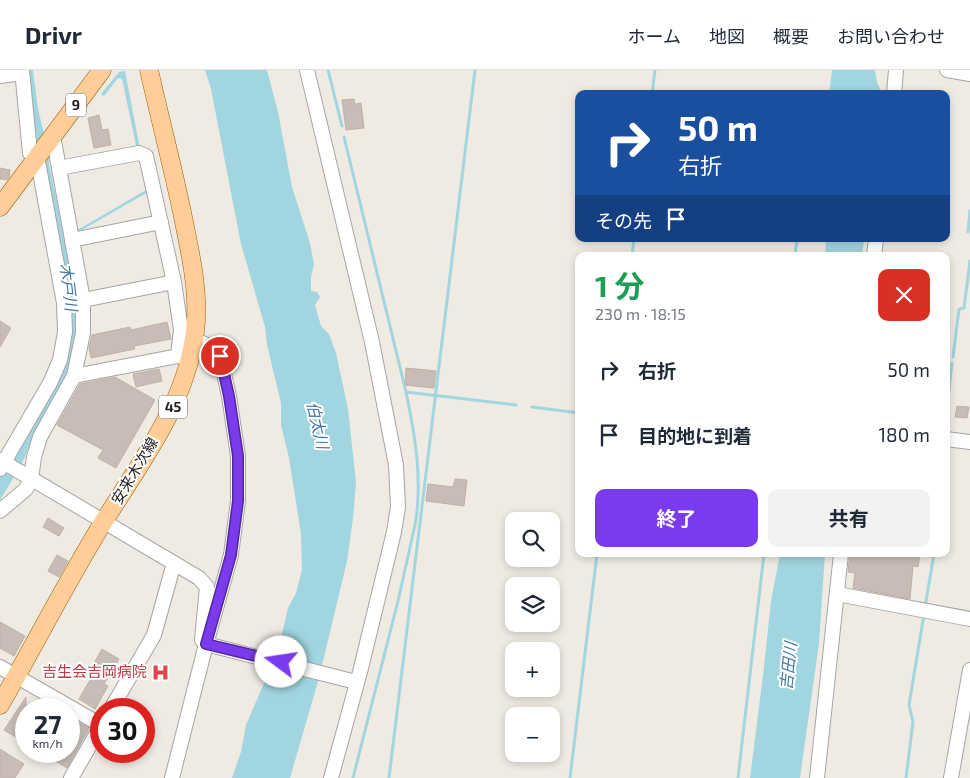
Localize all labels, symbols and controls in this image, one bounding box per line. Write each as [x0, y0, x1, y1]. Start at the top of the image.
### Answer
text: Drivr [25, 20, 82, 49]
text: ホーム [628, 25, 681, 47]
text: 地図 [709, 25, 745, 47]
text: 概要 [773, 25, 809, 47]
text: お問い合わせ [837, 25, 945, 47]
road number: 9 [66, 94, 86, 116]
text: 50 m [678, 106, 758, 148]
icon: right [595, 110, 660, 175]
text: 右折 [678, 152, 722, 178]
icon: arrive [662, 205, 690, 233]
text: その先 [595, 209, 652, 232]
water label: 木戸川 [57, 262, 82, 314]
text: 1 分 [595, 267, 644, 303]
button: close [878, 269, 930, 321]
text: 230 m · 18:15 [595, 304, 686, 323]
pin [199, 335, 241, 377]
icon: arrive [206, 342, 234, 370]
icon: right [595, 356, 623, 384]
text: 50 m [887, 358, 930, 381]
text: 右折 [638, 359, 676, 382]
road number: 45 [159, 396, 187, 418]
water label: 伯太川 [304, 399, 334, 452]
icon: arrive [595, 421, 623, 449]
text: 180 m [879, 423, 930, 446]
text: 目的地に到着 [638, 424, 752, 447]
street label: 安来木次線 [107, 434, 161, 507]
button: 終了 [595, 489, 758, 547]
button: 共有 [768, 489, 930, 547]
map controls [505, 512, 560, 762]
button: search [505, 512, 560, 567]
button: layers [505, 577, 560, 632]
position arrow [254, 635, 306, 687]
water label: 吉田川 [776, 639, 800, 691]
button: + [505, 642, 560, 697]
place label: 吉生会吉岡病院 [42, 662, 147, 680]
hospital icon: 吉生会吉岡病院 [151, 662, 171, 682]
speed limit sign: 30 [90, 698, 155, 763]
button: − [505, 707, 560, 762]
text: 27 [34, 709, 61, 739]
text: km/h [33, 736, 62, 750]

